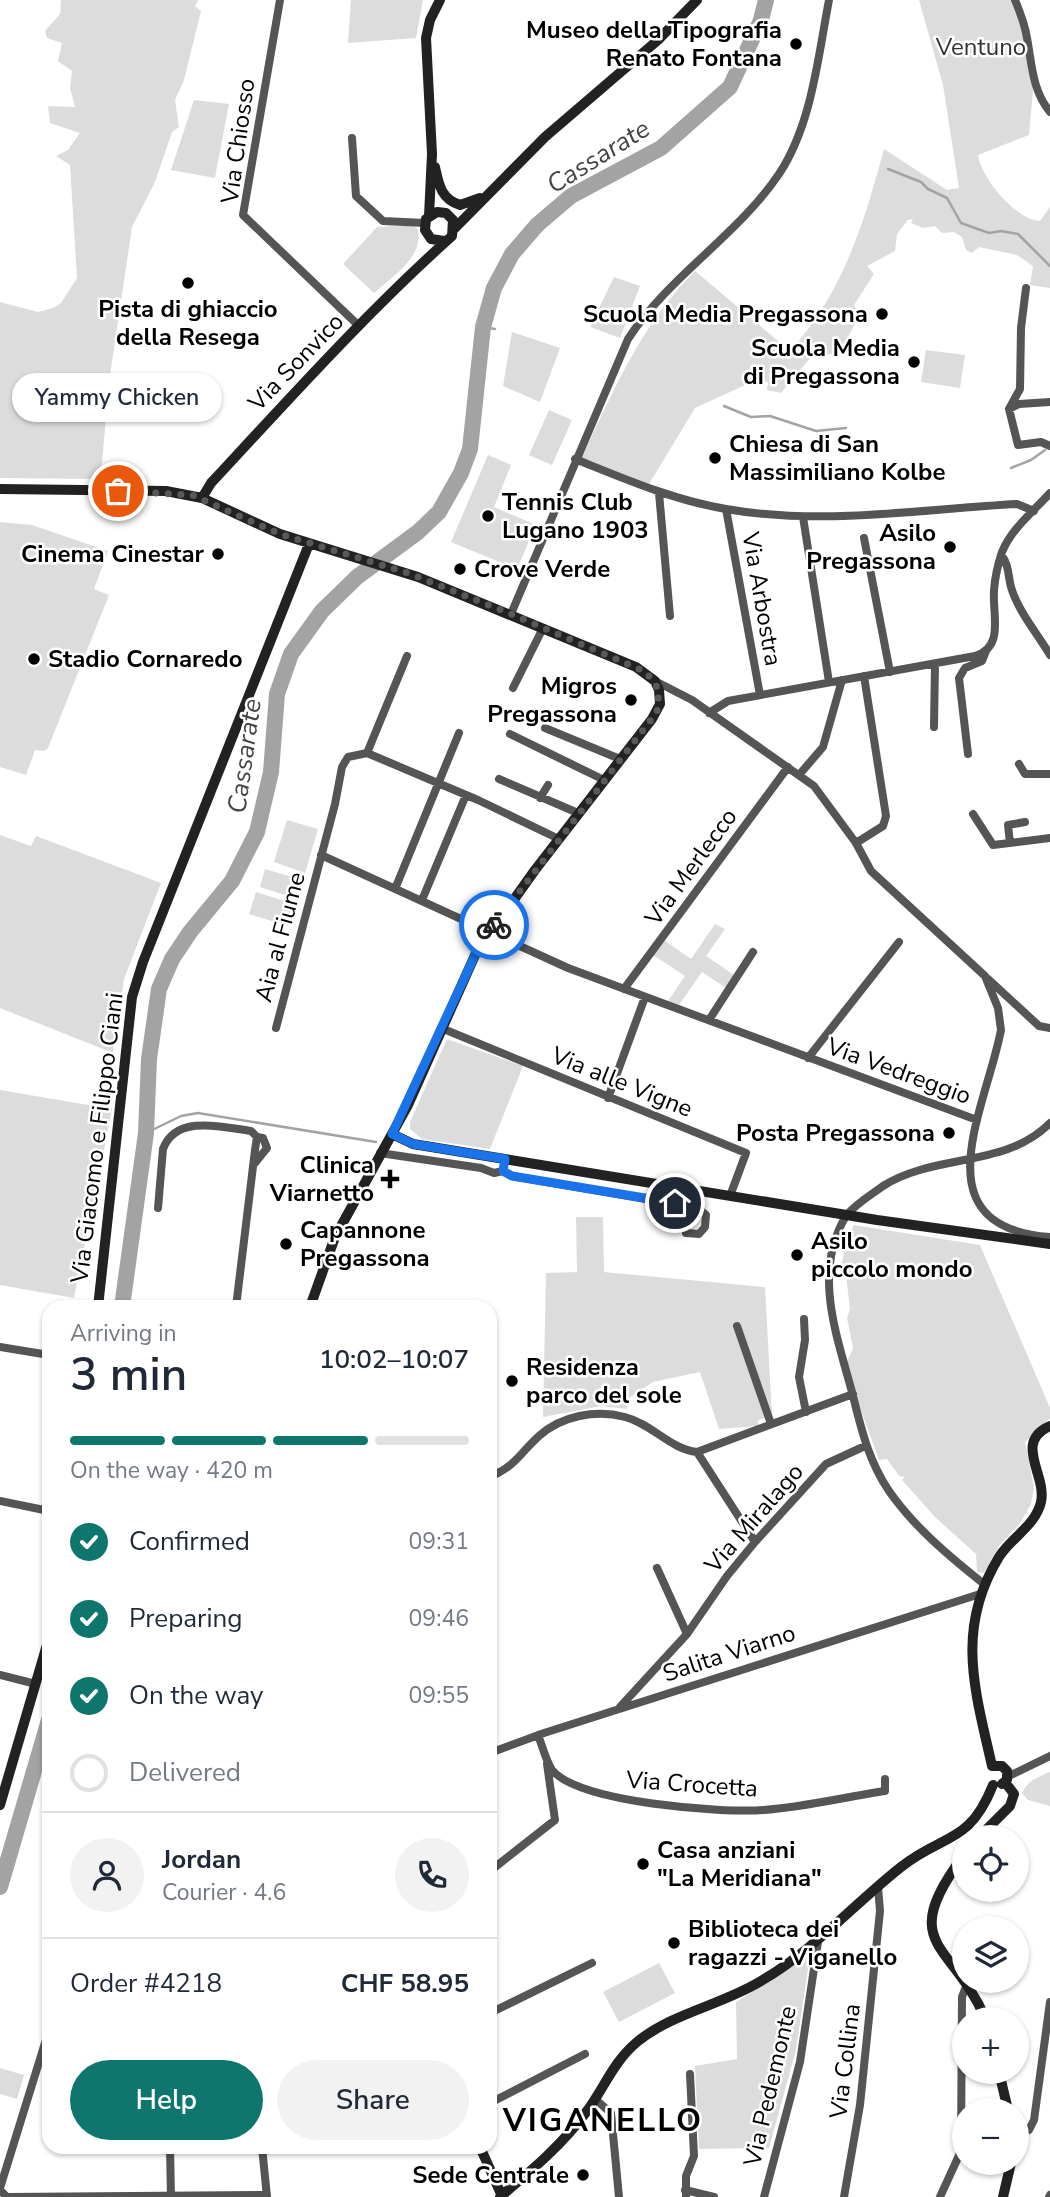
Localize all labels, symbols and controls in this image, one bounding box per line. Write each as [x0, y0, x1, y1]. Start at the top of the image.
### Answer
place label: Museo della Tipografia Renato Fontana [526, 14, 782, 74]
park label: Ventuno [935, 31, 1026, 63]
marker: Museo della Tipografia Renato Fontana [788, 36, 804, 52]
street label: Via Chiosso [213, 76, 263, 207]
water label: Cassarate [540, 111, 657, 202]
marker: Pista di ghiaccio della Resega [180, 275, 196, 291]
place label: Pista di ghiaccio della Resega [98, 293, 278, 353]
place label: Scuola Media Pregassona [583, 298, 868, 330]
street label: Via Sonvico [240, 306, 351, 419]
marker: Scuola Media Pregassona [874, 306, 890, 322]
place label: Scuola Media di Pregassona [743, 332, 900, 392]
marker: Scuola Media di Pregassona [906, 354, 922, 370]
callout: Yammy Chicken [13, 372, 223, 421]
text: Yammy Chicken [35, 382, 199, 413]
place label: Chiesa di San Massimiliano Kolbe [729, 428, 945, 488]
marker: Chiesa di San Massimiliano Kolbe [707, 450, 723, 466]
pin [88, 461, 148, 521]
icon: bag [99, 472, 137, 510]
place label: Tennis Club Lugano 1903 [502, 486, 649, 546]
marker: Tennis Club Lugano 1903 [480, 508, 496, 524]
place label: Asilo Pregassona [806, 517, 936, 577]
street label: Via Arbostra [734, 529, 790, 668]
place label: Cinema Cinestar [21, 538, 205, 570]
marker: Asilo Pregassona [942, 539, 958, 555]
marker: Cinema Cinestar [210, 546, 226, 562]
place label: Crove Verde [474, 553, 610, 585]
marker: Crove Verde [452, 561, 468, 577]
place label: Stadio Cornaredo [48, 643, 243, 675]
marker: Stadio Cornaredo [26, 651, 42, 667]
place label: Migros Pregassona [487, 670, 617, 730]
marker: Migros Pregassona [623, 692, 639, 708]
water label: Cassarate [219, 696, 270, 816]
street label: Via Merlecco [637, 802, 744, 933]
street label: Aia al Fiume [247, 868, 313, 1006]
courier [459, 890, 529, 960]
icon: bike [475, 906, 513, 944]
street label: Via Giacomo e Filippo Ciani [63, 991, 131, 1286]
street label: Via Vedreggio [822, 1030, 975, 1112]
street label: Via alle Vigne [546, 1039, 697, 1125]
place label: Posta Pregassona [736, 1117, 935, 1149]
marker: Posta Pregassona [941, 1125, 957, 1141]
place label: Clinica Viarnetto [269, 1149, 374, 1209]
marker: Clinica Viarnetto [380, 1169, 400, 1189]
pin [645, 1173, 705, 1233]
icon: home [656, 1184, 694, 1222]
place label: Capannone Pregassona [300, 1214, 430, 1274]
place label: Asilo piccolo mondo [811, 1225, 973, 1285]
marker: Capannone Pregassona [278, 1236, 294, 1252]
marker: Asilo piccolo mondo [789, 1247, 805, 1263]
text: Arriving in [70, 1318, 177, 1349]
text: 10:02–10:07 [319, 1342, 469, 1377]
text: 3 min [70, 1343, 187, 1406]
place label: Residenza parco del sole [526, 1351, 682, 1411]
marker: Residenza parco del sole [504, 1373, 520, 1389]
text: On the way · 420 m [70, 1455, 273, 1486]
street label: Via Miralago [697, 1456, 811, 1580]
icon: check [70, 1523, 108, 1561]
text: Confirmed [129, 1524, 250, 1559]
text: 09:31 [409, 1526, 469, 1557]
icon: check [70, 1600, 108, 1638]
text: Preparing [129, 1601, 242, 1636]
text: 09:46 [409, 1603, 469, 1634]
street label: Salita Viarno [659, 1616, 799, 1690]
icon: check [70, 1677, 108, 1715]
text: On the way [129, 1678, 263, 1713]
text: 09:55 [409, 1680, 469, 1711]
text: Delivered [129, 1755, 241, 1790]
street label: Via Crocetta [624, 1763, 759, 1805]
map controls [952, 1825, 1029, 2175]
button: locate [952, 1825, 1029, 1902]
place label: Casa anziani "La Meridiana" [657, 1834, 822, 1894]
button: person [70, 1838, 144, 1912]
button: phone [395, 1838, 469, 1912]
text: Jordan [162, 1842, 241, 1877]
marker: Casa anziani "La Meridiana" [635, 1856, 651, 1872]
text: Courier · 4.6 [162, 1877, 286, 1908]
place label: Biblioteca dei ragazzi - Viganello [688, 1913, 897, 1973]
button: layers [952, 1916, 1029, 1993]
marker: Biblioteca dei ragazzi - Viganello [666, 1935, 682, 1951]
text: Order #4218 [70, 1966, 222, 2001]
text: CHF 58.95 [341, 1966, 469, 2001]
street label: Via Collina [822, 2002, 868, 2121]
street label: Via Pedemonte [736, 2003, 804, 2170]
button: + [952, 2007, 1029, 2084]
button: Help [70, 2060, 263, 2140]
button: Share [277, 2060, 469, 2140]
button: − [952, 2098, 1029, 2175]
district label: VIGANELLO [502, 2099, 703, 2142]
place label: Sede Centrale [412, 2159, 569, 2191]
marker: Sede Centrale [575, 2167, 591, 2183]

